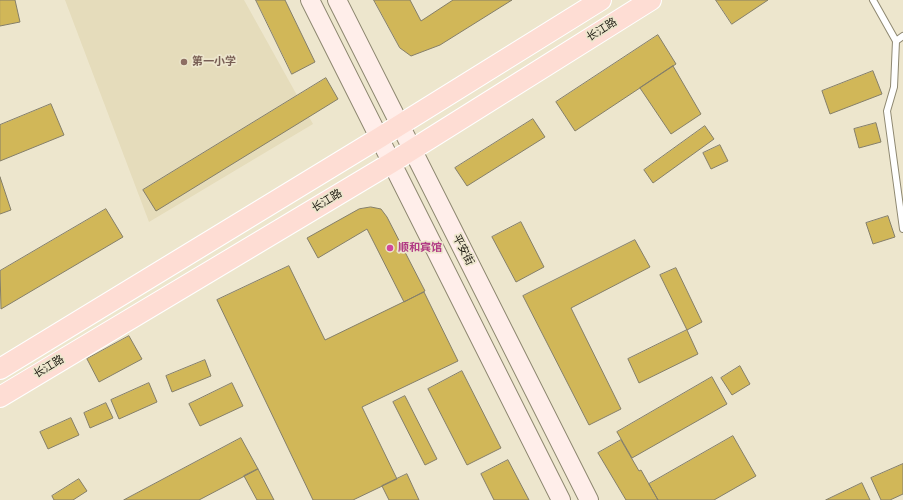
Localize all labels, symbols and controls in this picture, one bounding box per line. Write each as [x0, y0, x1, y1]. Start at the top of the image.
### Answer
street label: 长江路 [585, 16, 619, 44]
place label: 第一小学 [192, 55, 236, 69]
marker: 第一小学 [179, 57, 189, 67]
street label: 长江路 [309, 187, 345, 215]
street label: 平安街 [450, 232, 476, 268]
place label: 顺和宾馆 [398, 241, 442, 255]
marker: 顺和宾馆 [385, 243, 395, 253]
street label: 长江路 [31, 353, 67, 381]

